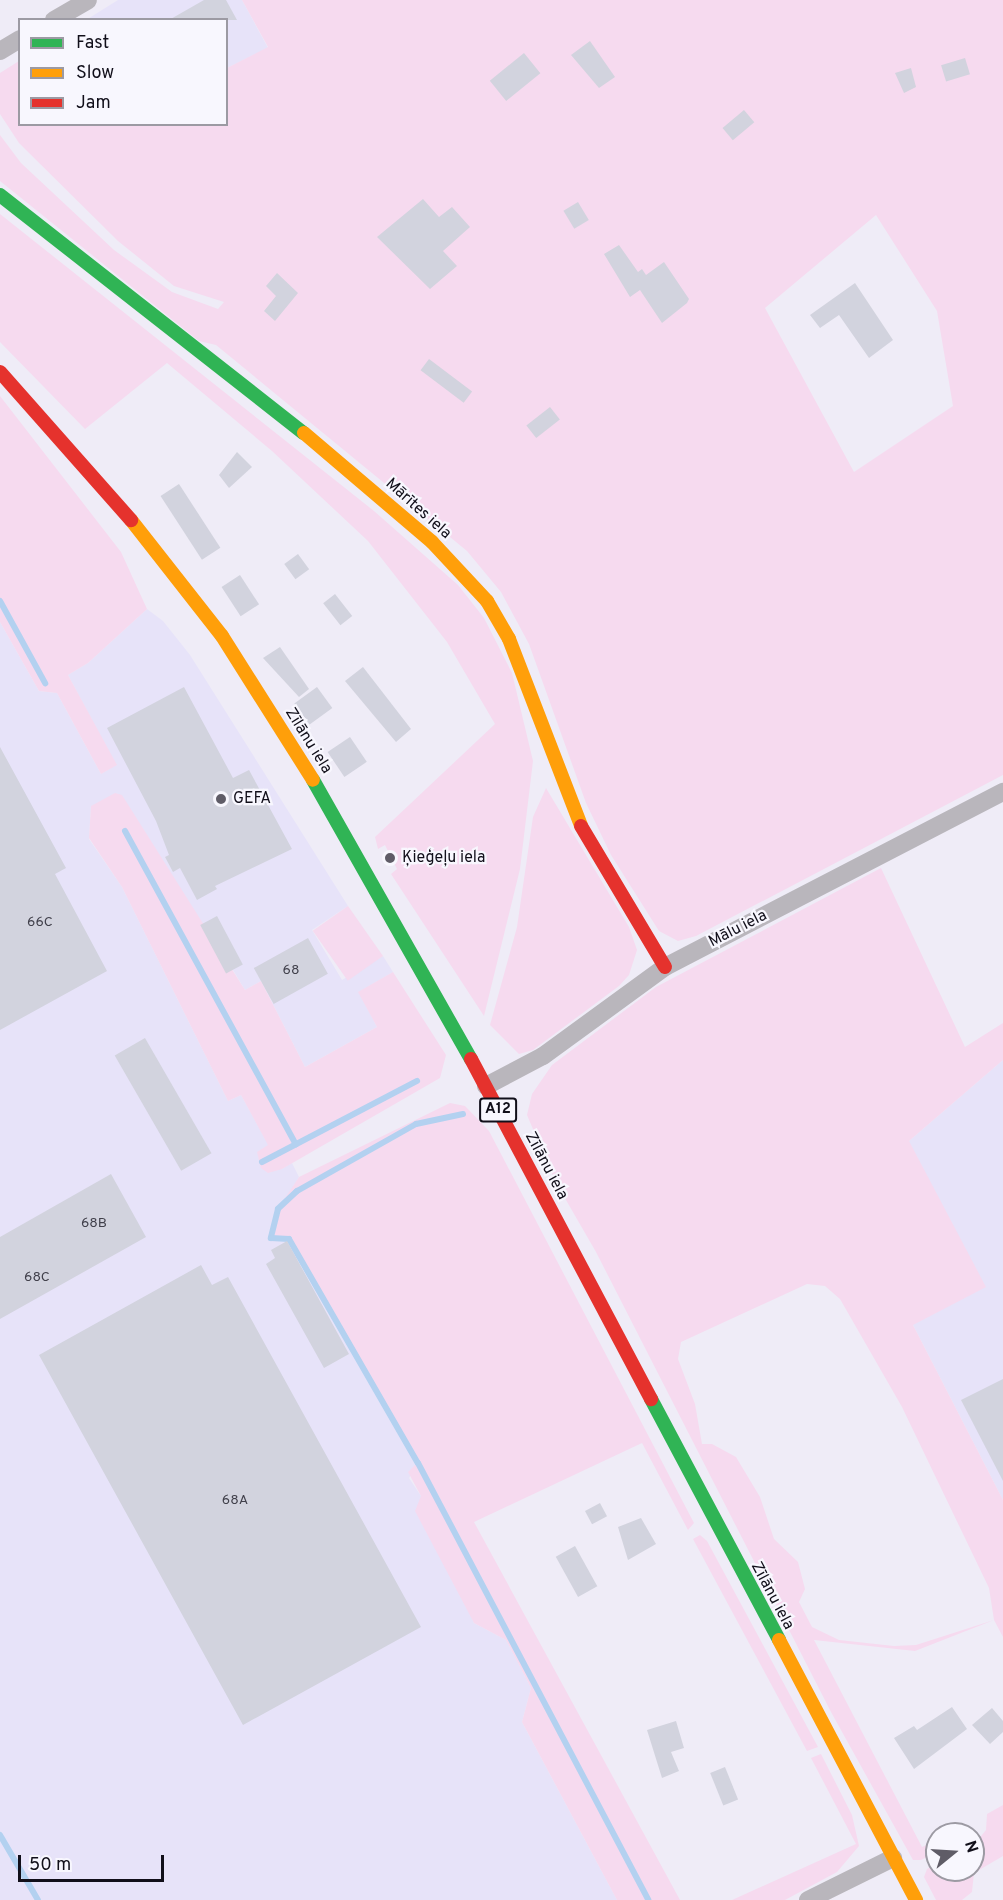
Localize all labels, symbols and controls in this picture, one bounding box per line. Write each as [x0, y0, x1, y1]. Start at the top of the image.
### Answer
legend [18, 18, 228, 126]
text: Fast [76, 32, 109, 55]
text: Slow [76, 62, 114, 85]
text: Jam [76, 92, 111, 115]
street label: Mārītes iela [381, 474, 455, 544]
street label: Zīlānu iela [280, 704, 336, 778]
place label: GEFA [233, 789, 271, 809]
marker: GEFA [214, 792, 228, 806]
place label: Ķieģeļu iela [402, 848, 485, 868]
marker: Ķieģeļu iela [383, 851, 397, 865]
street label: Mālu iela [706, 906, 770, 952]
house number: 66C [27, 915, 53, 931]
house number: 68 [283, 963, 299, 979]
road number: A12 [478, 1098, 518, 1122]
street label: Zīlānu iela [520, 1129, 572, 1203]
house number: 68B [81, 1216, 107, 1232]
house number: 68C [24, 1270, 50, 1286]
house number: 68A [222, 1493, 248, 1509]
street label: Zīlānu iela [746, 1559, 798, 1633]
north arrow [925, 1822, 985, 1882]
text: N [959, 1838, 982, 1856]
scale bar [21, 1843, 166, 1881]
text: 50 m [29, 1854, 71, 1877]

